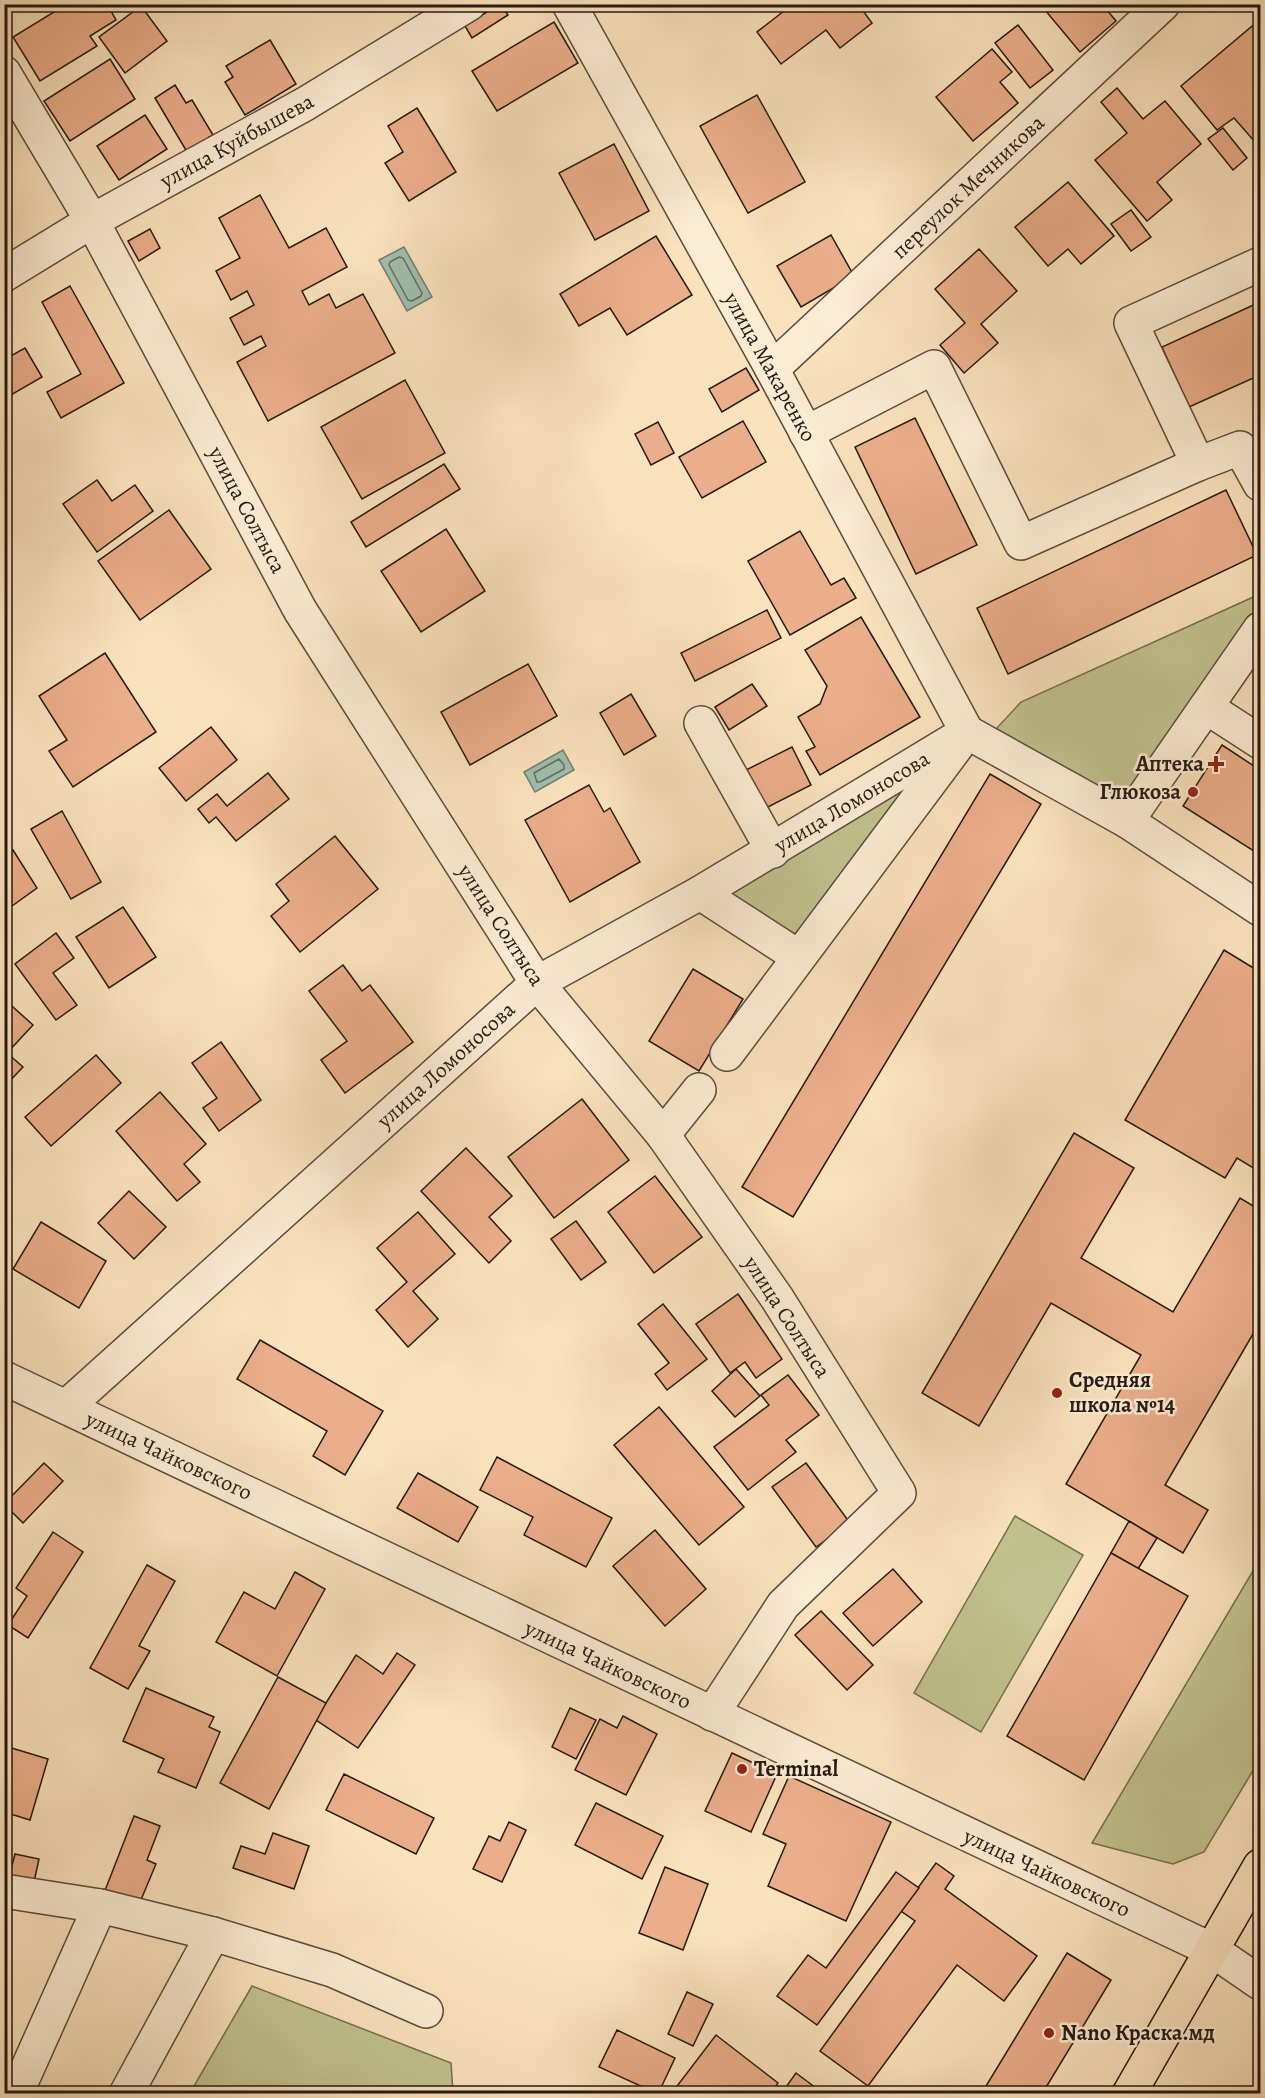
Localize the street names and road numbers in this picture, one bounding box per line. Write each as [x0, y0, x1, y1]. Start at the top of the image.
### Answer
street label: улица Куйбышева [154, 86, 320, 196]
street label: переулок Мечникова [885, 108, 1052, 266]
street label: улица Макаренко [716, 286, 824, 447]
street label: улица Солтыса [200, 440, 293, 580]
street label: улица Ломоносова [768, 743, 936, 861]
street label: улица Солтыса [450, 857, 552, 993]
street label: улица Ломоносова [370, 994, 522, 1136]
street label: улица Солтыса [736, 1249, 838, 1385]
street label: улица Чайковского [80, 1404, 257, 1508]
street label: улица Чайковского [519, 1613, 696, 1717]
street label: улица Чайковского [958, 1821, 1135, 1925]

